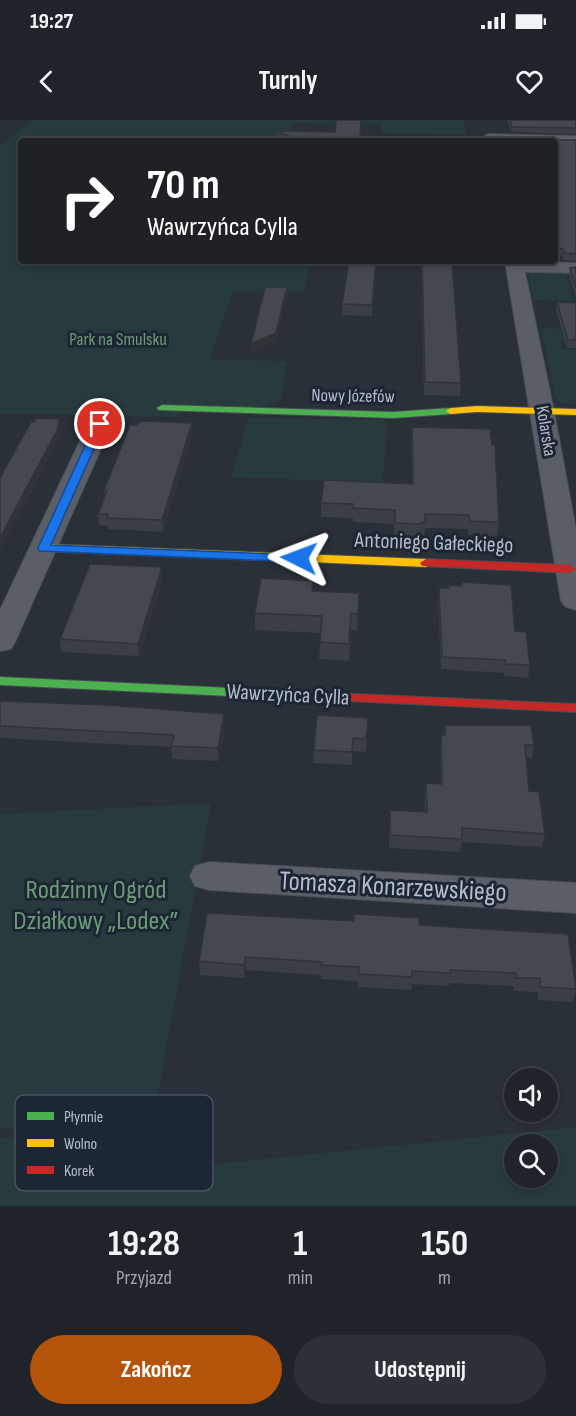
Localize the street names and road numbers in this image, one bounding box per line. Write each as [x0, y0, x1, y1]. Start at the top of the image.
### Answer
street label: Nowy Józefów [311, 385, 395, 407]
street label: Kolarska [532, 404, 560, 458]
street label: Antoniego Gałeckiego [353, 527, 514, 559]
street label: Wawrzyńca Cylla [226, 678, 350, 712]
street label: Tomasza Konarzewskiego [279, 865, 507, 909]

